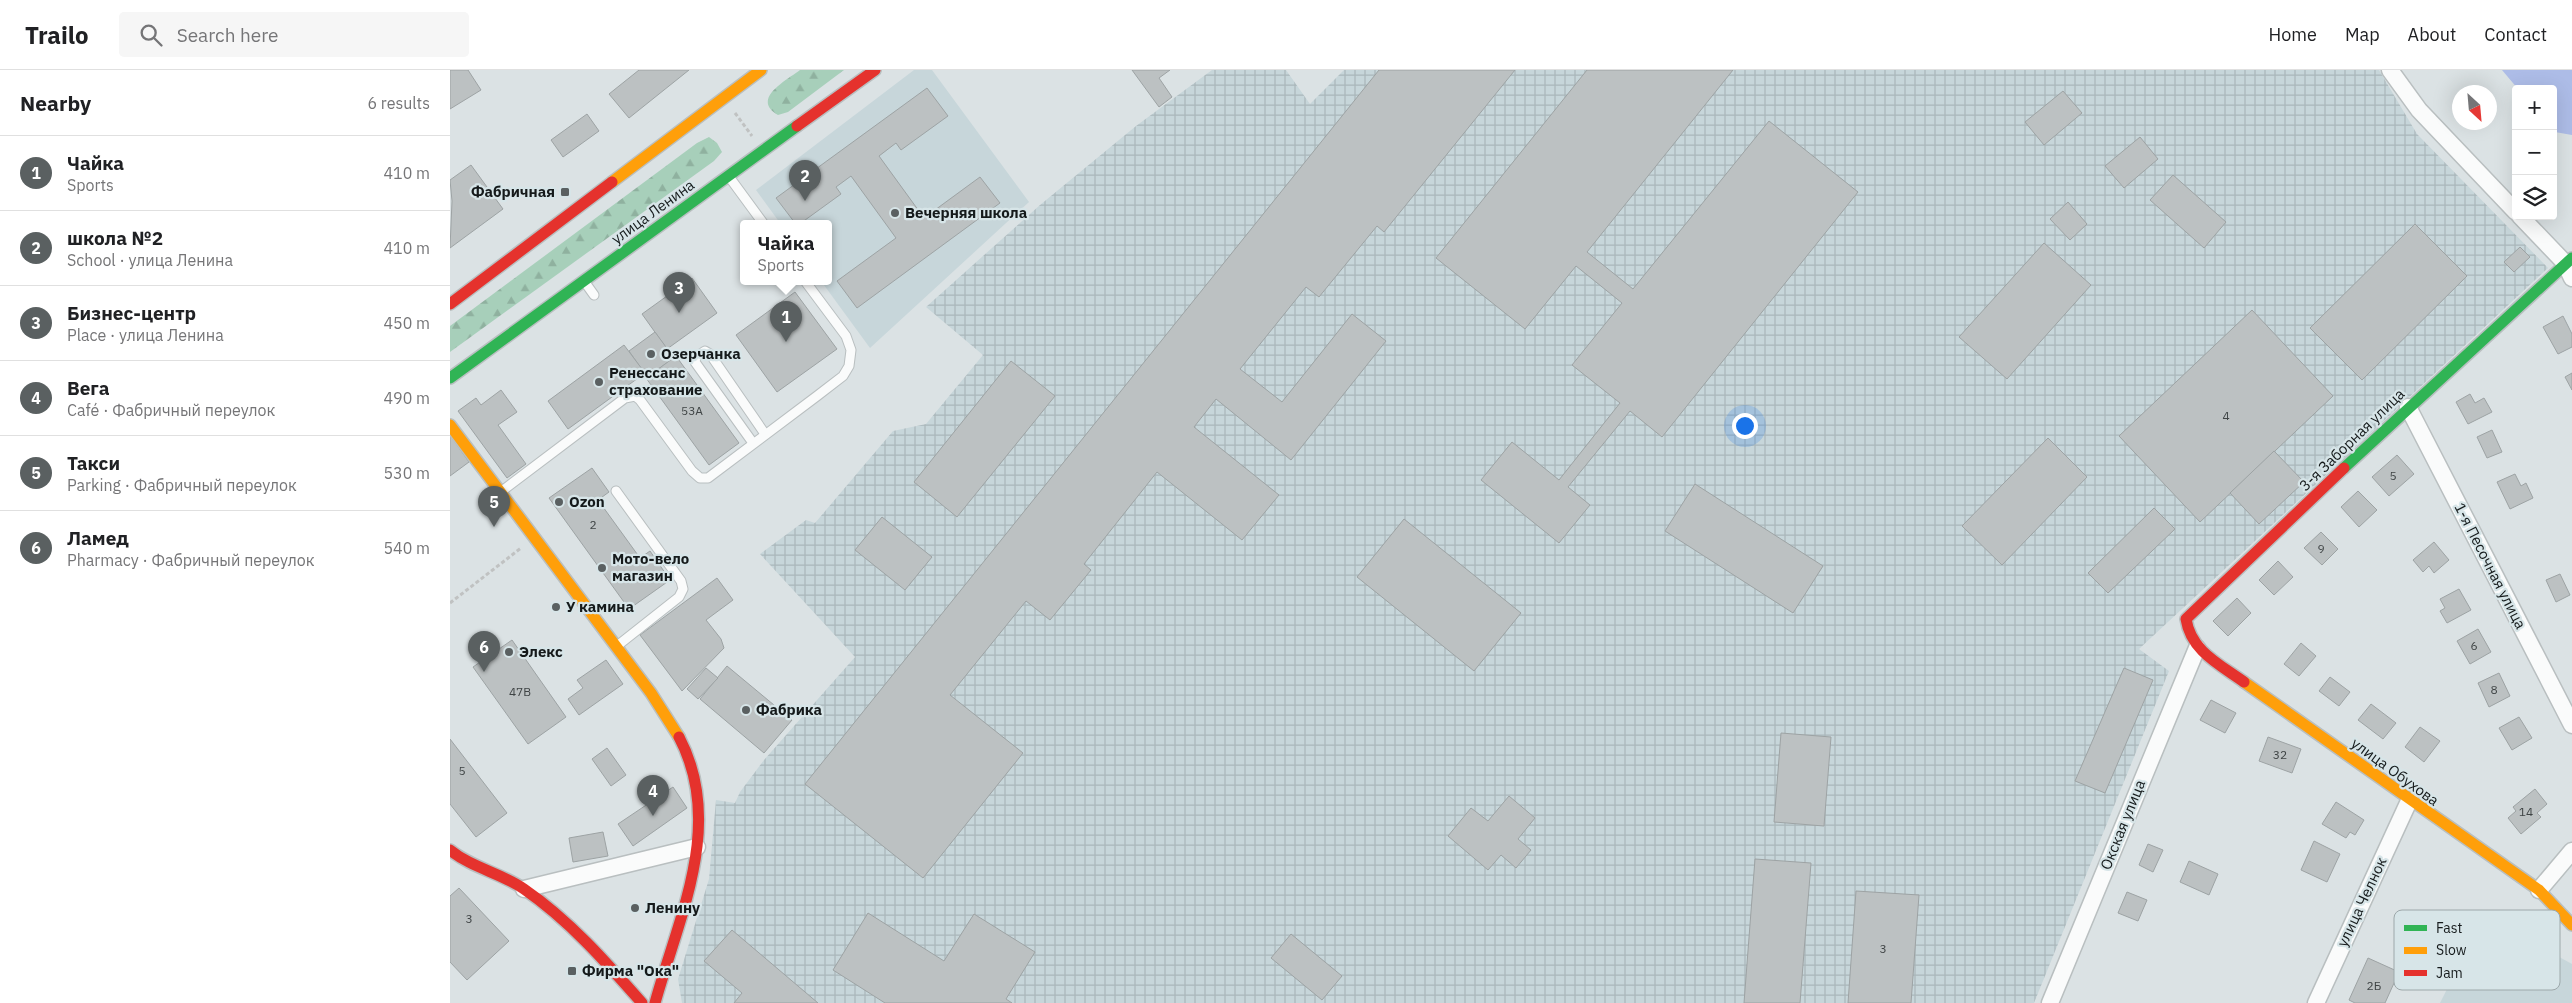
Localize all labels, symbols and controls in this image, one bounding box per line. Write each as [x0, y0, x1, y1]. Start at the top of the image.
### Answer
search box [119, 12, 469, 57]
text: Trailo [25, 19, 89, 51]
icon: search [137, 21, 165, 49]
text: Search here [177, 23, 278, 47]
text: Home [2269, 23, 2317, 46]
text: Map [2345, 23, 2380, 46]
text: About [2408, 23, 2456, 46]
text: Contact [2484, 23, 2547, 46]
north arrow [2452, 85, 2497, 130]
map controls [2512, 85, 2557, 220]
button: + [2512, 85, 2557, 130]
text: Nearby [20, 89, 91, 117]
text: 6 results [367, 93, 430, 113]
button: − [2512, 130, 2557, 175]
text: Чайка [67, 151, 124, 175]
pin: 2 [789, 160, 821, 201]
text: 1 [31, 163, 41, 183]
text: 410 m [383, 163, 430, 183]
text: Sports [67, 175, 114, 195]
street label: улица Ленина [607, 175, 698, 248]
button: layers [2512, 175, 2557, 220]
place label: Фабричная [471, 182, 555, 201]
marker: Фабричная [559, 186, 571, 198]
place label: Вечерняя школа [905, 203, 1028, 222]
marker: Вечерняя школа [889, 207, 901, 219]
popup [740, 220, 832, 285]
text: школа №2 [67, 226, 163, 250]
text: Чайка [757, 231, 815, 255]
text: 2 [31, 238, 41, 258]
text: 410 m [383, 238, 430, 258]
text: School · улица Ленина [67, 250, 233, 270]
text: Sports [757, 255, 804, 275]
pin: 3 [663, 272, 695, 313]
text: Бизнес-центр [67, 301, 196, 325]
pin: 1 [770, 301, 802, 342]
text: 3 [31, 313, 41, 333]
text: 450 m [383, 313, 430, 333]
text: Place · улица Ленина [67, 325, 224, 345]
place label: Озерчанка [661, 344, 741, 363]
marker: Озерчанка [645, 348, 657, 360]
place label: Ренессанс страхование [609, 363, 703, 399]
text: Вега [67, 376, 109, 400]
marker: Ренессанс страхование [593, 376, 605, 388]
street label: 3-я Заборная улица [2295, 385, 2408, 495]
text: 4 [31, 388, 41, 408]
text: 490 m [383, 388, 430, 408]
text: Café · Фабричный переулок [67, 400, 275, 420]
house number: 53А [681, 403, 703, 418]
house number: 4 [2222, 408, 2230, 423]
your location [1732, 413, 1758, 439]
text: Такси [67, 451, 120, 475]
text: 5 [31, 463, 41, 483]
text: 530 m [383, 463, 430, 483]
house number: 5 [2389, 468, 2397, 483]
text: Parking · Фабричный переулок [67, 475, 297, 495]
pin: 5 [478, 486, 510, 527]
place label: Ozon [569, 492, 605, 511]
marker: Ozon [553, 496, 565, 508]
street label: 1-я Песочная улица [2450, 500, 2530, 632]
house number: 2 [589, 517, 597, 532]
text: Ламед [67, 526, 129, 550]
text: 6 [31, 538, 41, 558]
text: 540 m [383, 538, 430, 558]
house number: 9 [2317, 541, 2325, 556]
place label: Мото-вело магазин [612, 549, 689, 585]
text: Pharmacy · Фабричный переулок [67, 550, 315, 570]
marker: Мото-вело магазин [596, 562, 608, 574]
place label: У камина [566, 597, 635, 616]
marker: У камина [550, 601, 562, 613]
pin: 6 [468, 631, 500, 672]
house number: 6 [2470, 638, 2478, 653]
place label: Элекс [519, 642, 563, 661]
marker: Элекс [503, 646, 515, 658]
house number: 8 [2490, 682, 2498, 697]
house number: 47В [509, 684, 531, 699]
place label: Фабрика [756, 700, 823, 719]
marker: Фабрика [740, 704, 752, 716]
street label: улица Обухова [2348, 733, 2443, 810]
house number: 32 [2273, 747, 2287, 762]
house number: 5 [458, 763, 466, 778]
pin: 4 [637, 775, 669, 816]
street label: Окская улица [2096, 777, 2149, 873]
house number: 14 [2519, 804, 2533, 819]
street label: улица Челнок [2332, 854, 2391, 950]
place label: Ленину [645, 898, 700, 917]
marker: Ленину [629, 902, 641, 914]
legend [2394, 910, 2560, 990]
house number: 3 [465, 911, 473, 926]
text: Fast [2436, 919, 2462, 937]
house number: 3 [1879, 941, 1887, 956]
text: Slow [2436, 941, 2467, 959]
place label: Фирма "Ока" [582, 961, 679, 980]
text: Jam [2436, 964, 2463, 982]
marker: Фирма "Ока" [566, 965, 578, 977]
house number: 2Б [2367, 978, 2381, 993]

